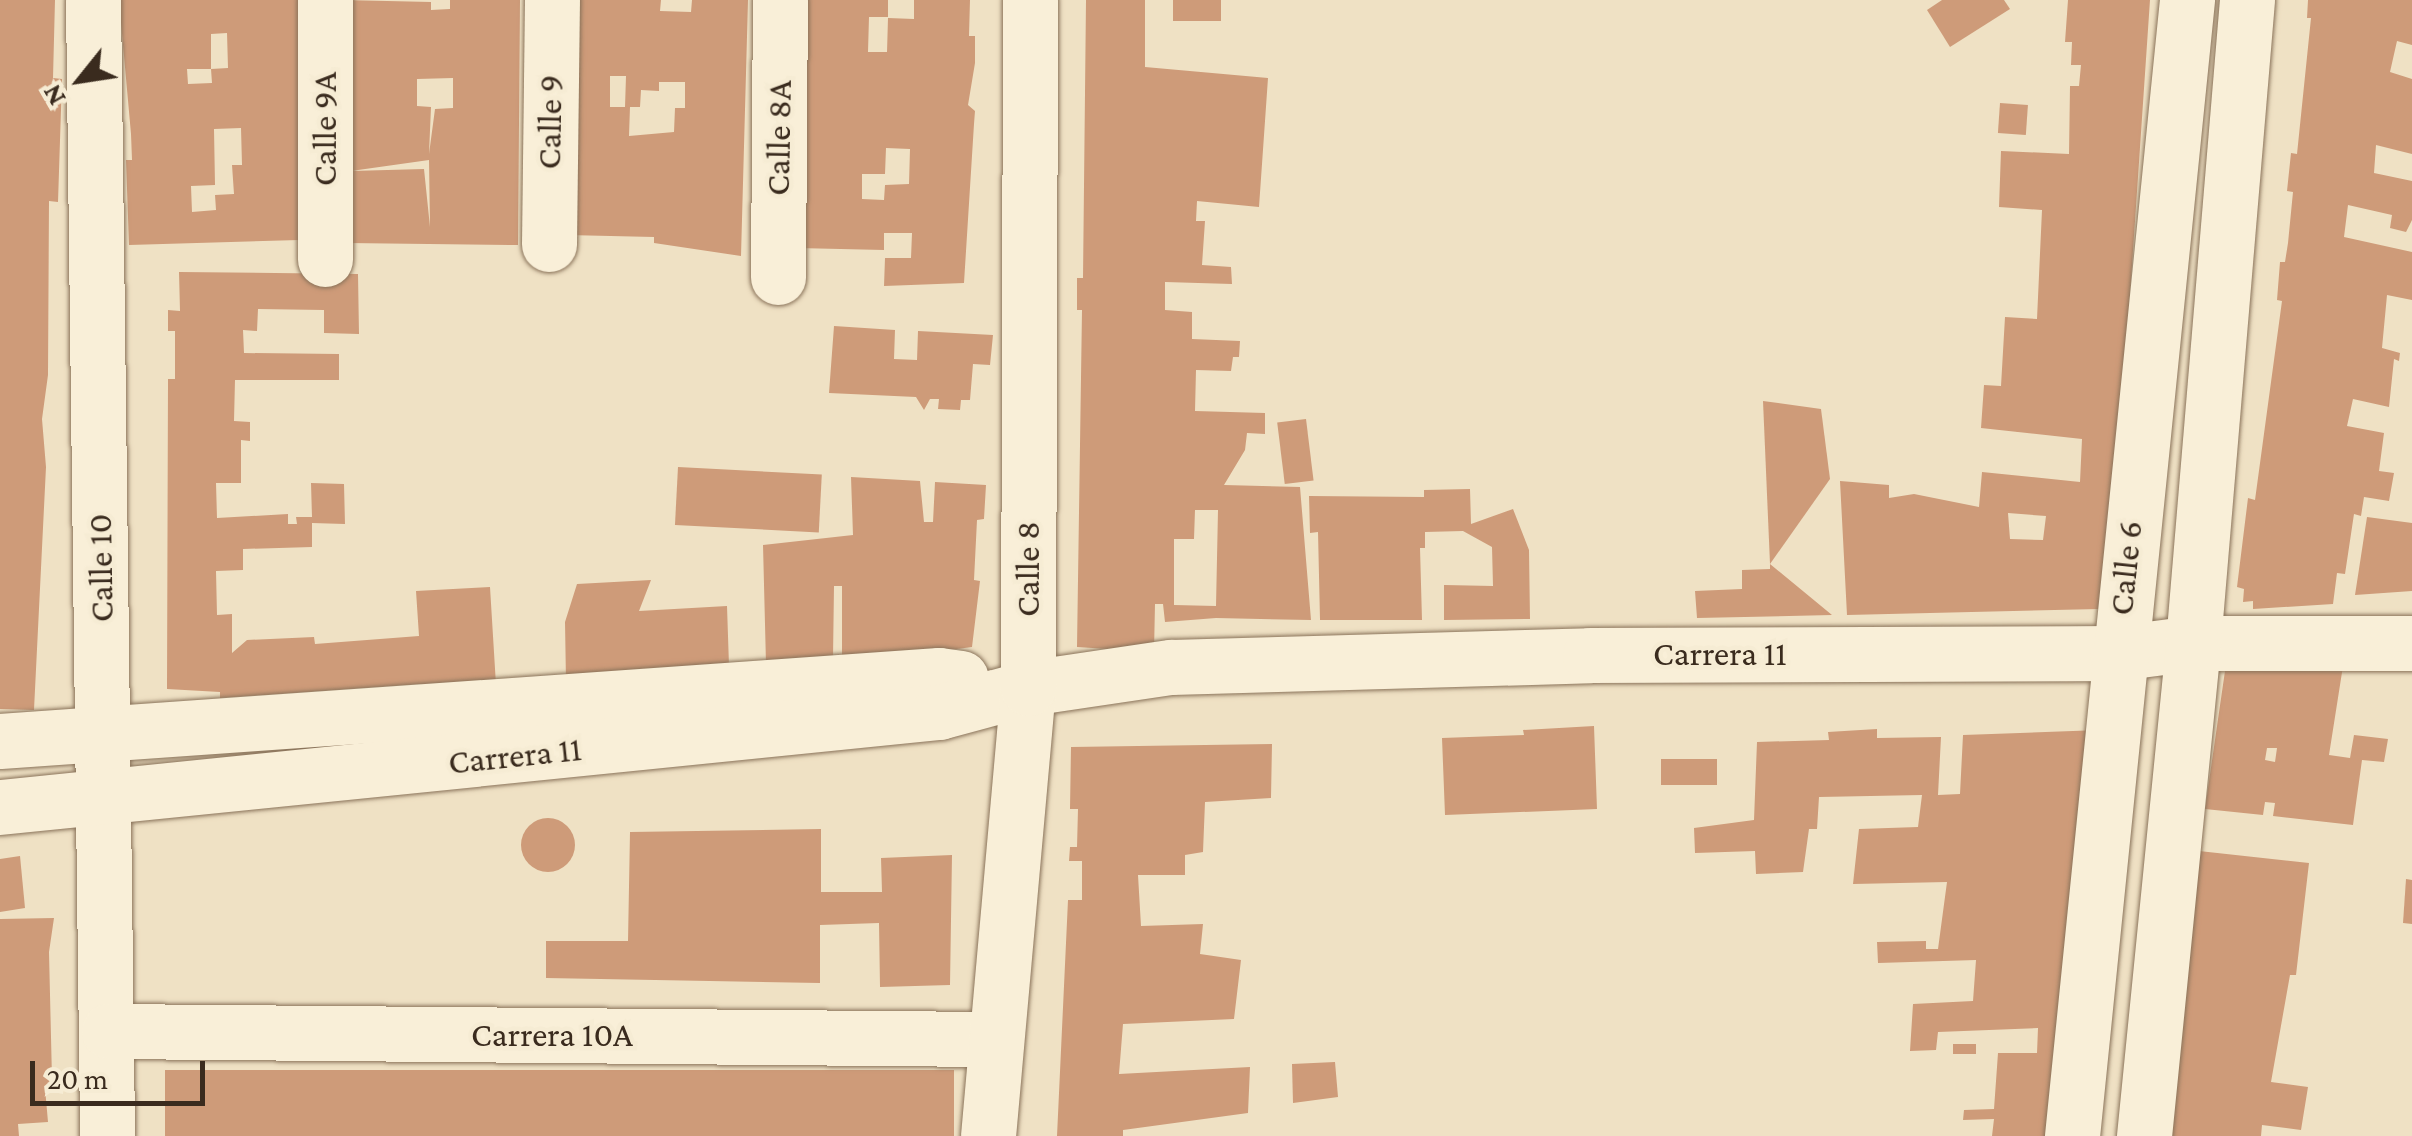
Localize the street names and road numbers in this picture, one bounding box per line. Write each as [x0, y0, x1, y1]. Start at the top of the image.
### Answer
street label: Calle 9A [304, 72, 346, 186]
street label: Calle 9 [528, 74, 572, 170]
street label: Calle 8A [757, 80, 801, 196]
street label: Calle 10 [79, 513, 123, 623]
street label: Calle 6 [2100, 519, 2152, 617]
street label: Calle 8 [1007, 521, 1049, 617]
street label: Carrera 11 [1653, 633, 1787, 675]
street label: Carrera 11 [446, 728, 584, 784]
street label: Carrera 10A [471, 1014, 633, 1056]

